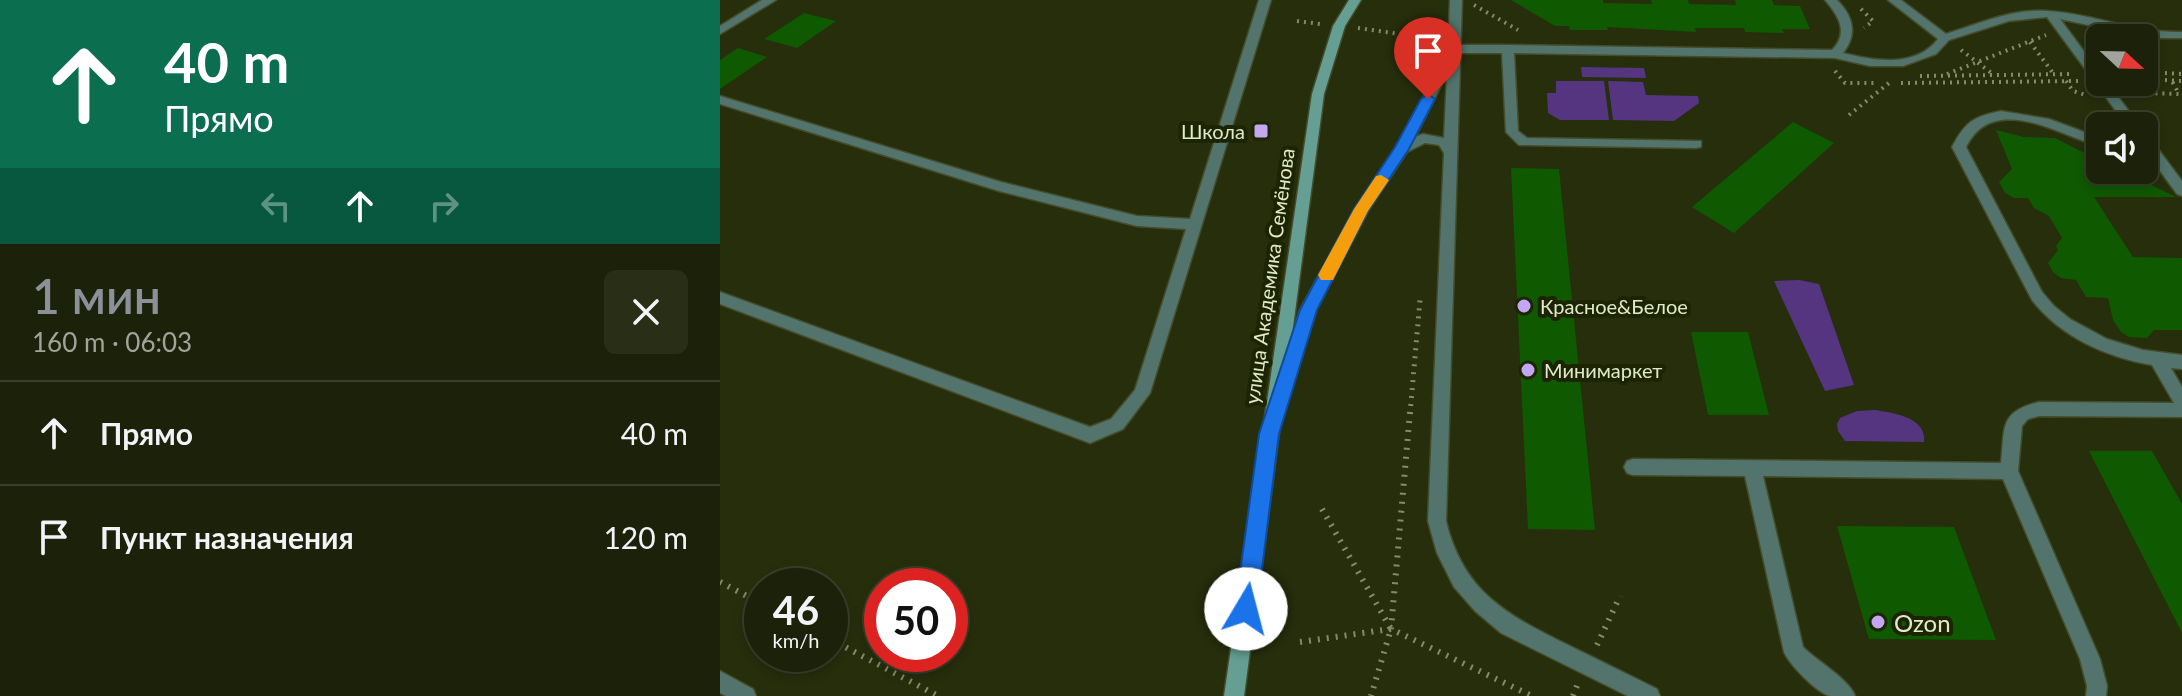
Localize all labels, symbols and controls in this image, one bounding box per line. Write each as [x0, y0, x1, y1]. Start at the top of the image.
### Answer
pin [1394, 17, 1462, 99]
north arrow [2086, 24, 2158, 96]
map controls [2086, 24, 2158, 184]
text: 40 m [164, 28, 289, 95]
icon: arrive [1406, 29, 1450, 73]
icon: ahead [32, 32, 136, 136]
text: Прямо [164, 96, 274, 140]
button: sound [2086, 112, 2158, 184]
place label: Школа [1181, 119, 1245, 143]
marker: Школа [1252, 122, 1270, 140]
street label: улица Академика Семёнова [1239, 147, 1299, 405]
icon: left [254, 184, 298, 228]
icon: ahead [338, 184, 382, 228]
icon: right [422, 184, 466, 228]
text: 1 мин [32, 267, 161, 324]
button: close [604, 270, 688, 354]
place label: Красное&Белое [1540, 294, 1688, 318]
marker: Красное&Белое [1515, 297, 1533, 315]
text: 160 m · 06:03 [32, 326, 192, 358]
place label: Минимаркет [1544, 358, 1662, 382]
marker: Минимаркет [1519, 361, 1537, 379]
icon: ahead [32, 411, 76, 455]
text: Прямо [100, 415, 193, 451]
text: 40 m [621, 415, 688, 451]
icon: arrive [32, 515, 76, 559]
text: Пункт назначения [100, 519, 354, 555]
text: 120 m [603, 519, 688, 555]
position arrow [1204, 567, 1288, 651]
speed limit sign: 50 [864, 568, 968, 672]
text: 46 [773, 586, 819, 634]
place label: Ozon [1894, 608, 1951, 637]
marker: Ozon [1869, 613, 1887, 631]
text: km/h [773, 628, 819, 652]

